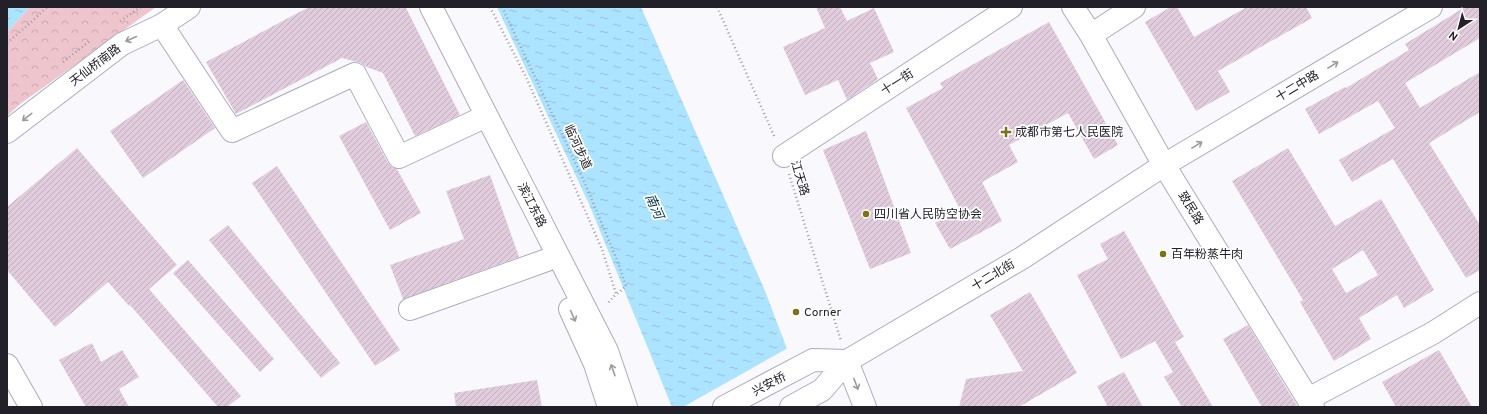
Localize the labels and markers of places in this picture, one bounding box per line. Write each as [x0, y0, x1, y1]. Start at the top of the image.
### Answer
place label: 成都市第七人民医院 [1015, 125, 1123, 141]
marker: 成都市第七人民医院 [1000, 126, 1012, 138]
place label: 四川省人民防空协会 [874, 207, 982, 223]
marker: 四川省人民防空协会 [861, 209, 871, 219]
place label: 百年粉蒸牛肉 [1171, 247, 1243, 263]
marker: 百年粉蒸牛肉 [1158, 249, 1168, 259]
place label: Corner [804, 305, 842, 321]
marker: Corner [791, 307, 801, 317]

